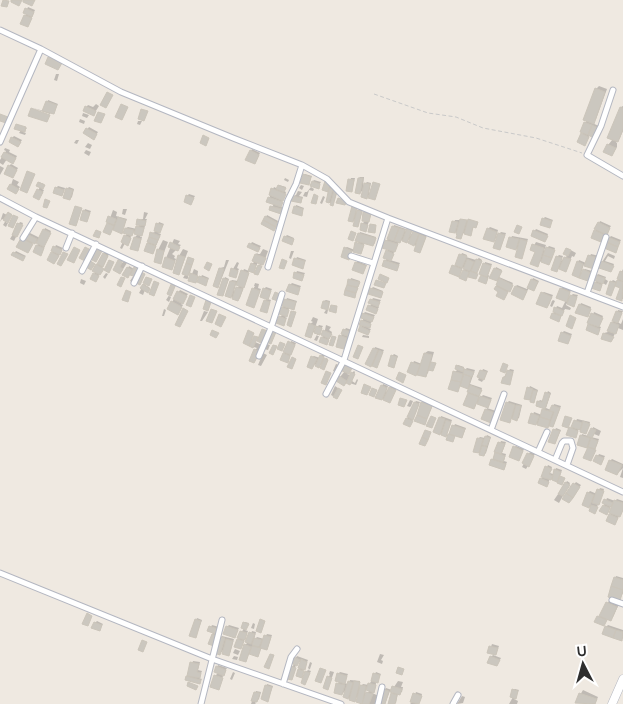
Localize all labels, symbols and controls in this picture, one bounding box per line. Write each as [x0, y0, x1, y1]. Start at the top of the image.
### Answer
north arrow [558, 639, 608, 689]
text: U [576, 642, 588, 661]

